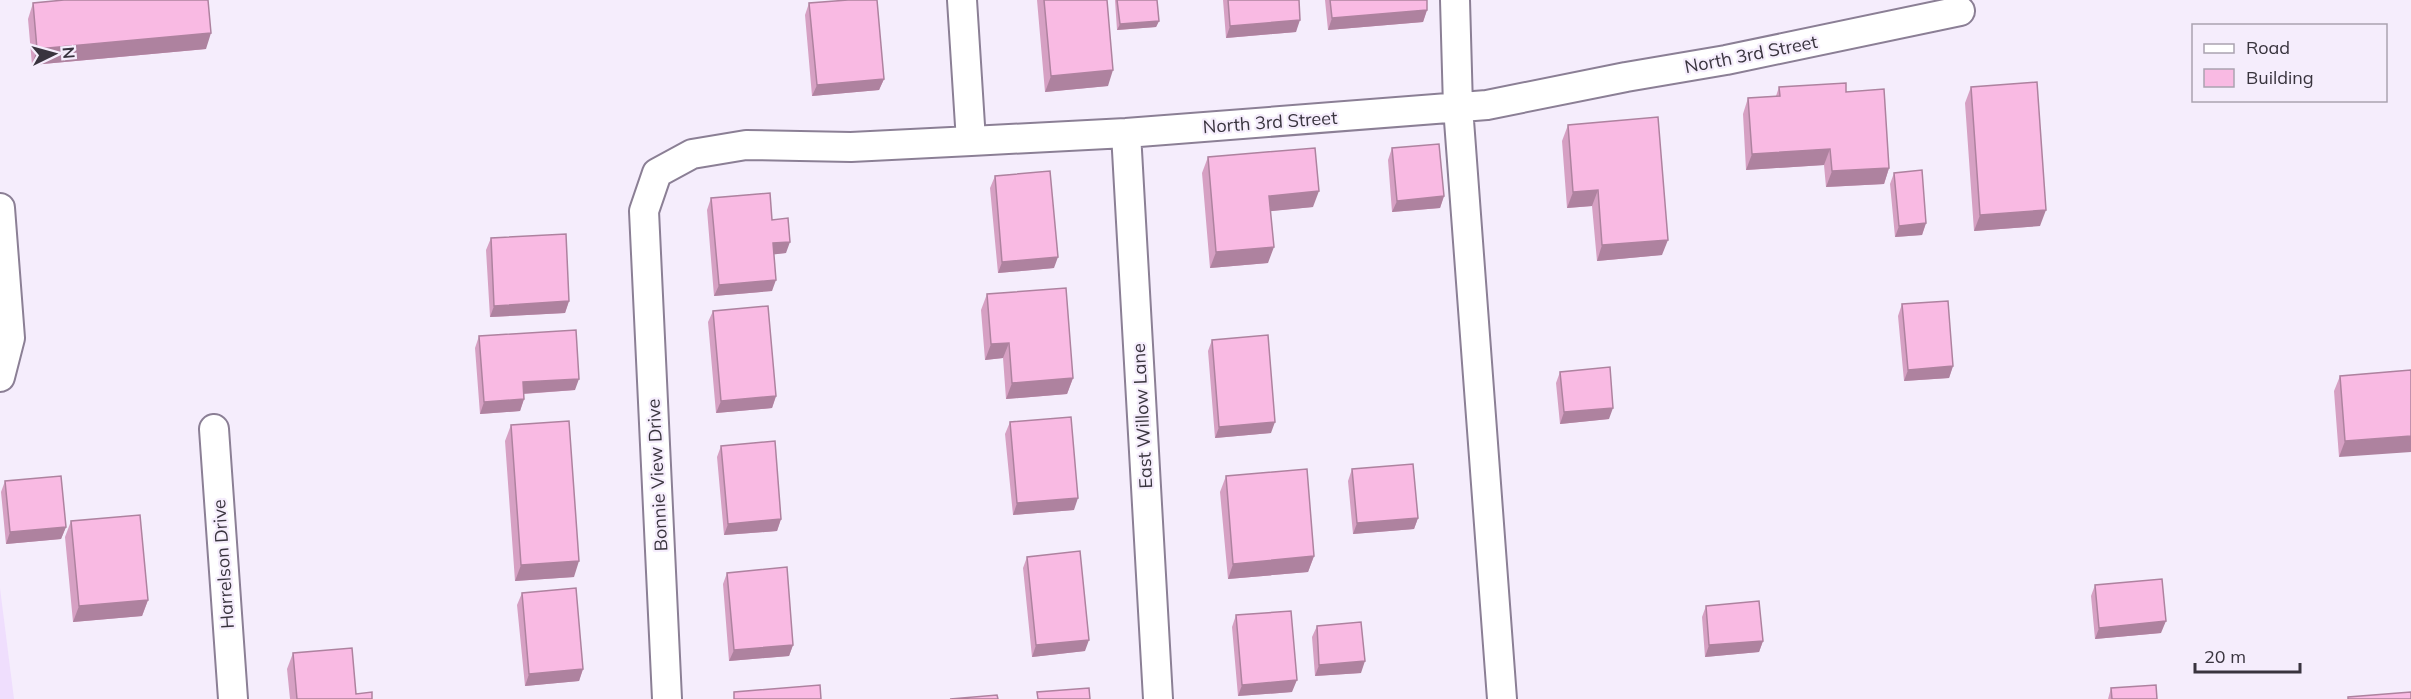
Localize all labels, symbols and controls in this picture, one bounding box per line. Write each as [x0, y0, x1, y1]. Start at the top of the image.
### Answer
north arrow [24, 24, 84, 84]
legend [2192, 24, 2387, 102]
street label: North 3rd Street [1683, 30, 1819, 78]
text: Road [2246, 36, 2290, 59]
text: N [58, 46, 79, 60]
text: Building [2246, 66, 2314, 89]
street label: North 3rd Street [1202, 106, 1338, 138]
street label: East Willow Lane [1127, 343, 1157, 489]
street label: Bonnie View Drive [642, 398, 672, 552]
street label: Harrelson Drive [207, 499, 239, 629]
scale bar [2195, 636, 2300, 674]
text: 20 m [2204, 645, 2246, 668]

